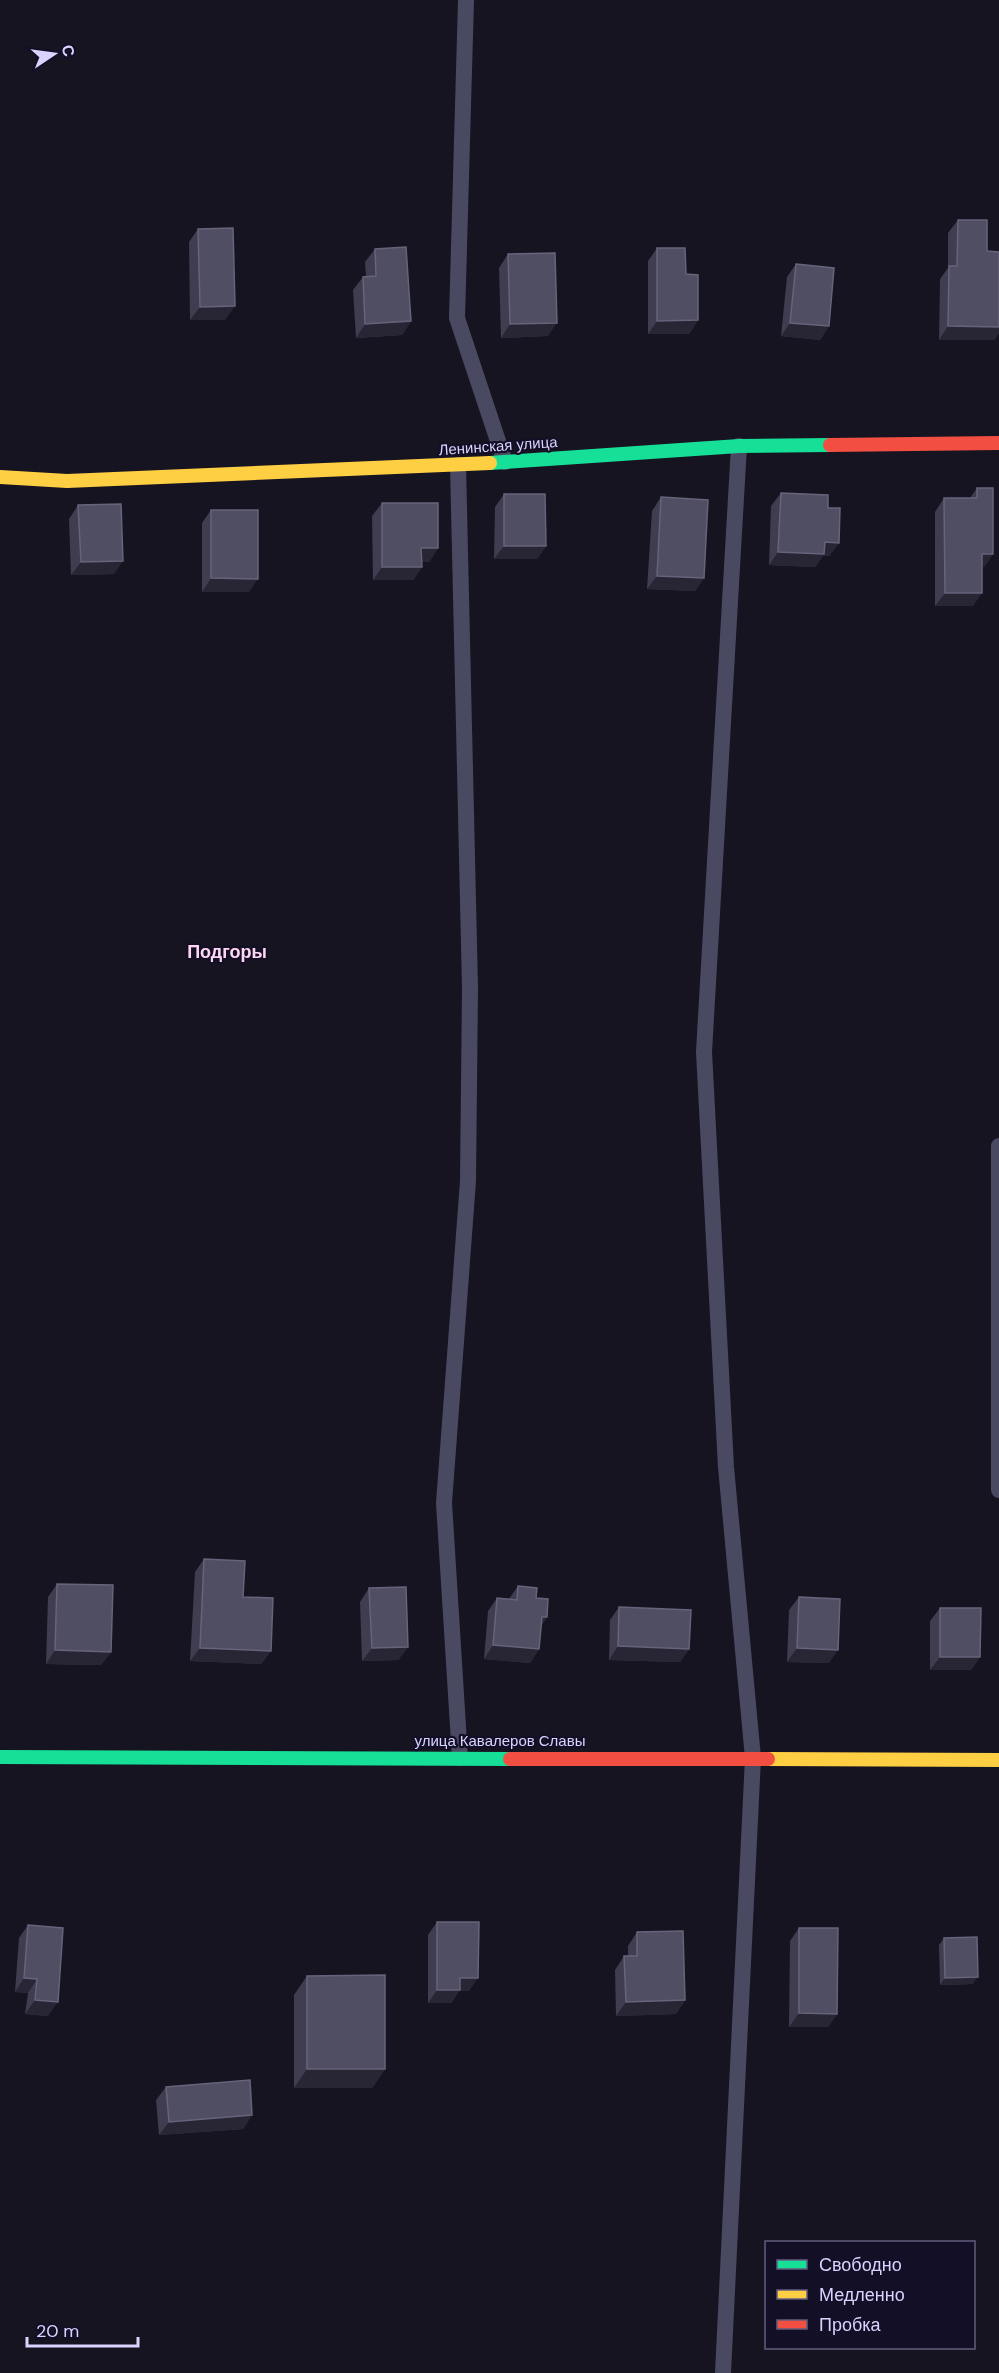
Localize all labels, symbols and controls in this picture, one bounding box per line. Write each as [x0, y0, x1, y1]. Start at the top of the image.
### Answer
north arrow [24, 24, 84, 84]
text: С [57, 43, 80, 59]
street label: Ленинская улица [438, 432, 559, 460]
district label: Подгоры [187, 940, 267, 964]
street label: улица Кавалеров Славы [415, 1731, 585, 1751]
legend [765, 2241, 975, 2349]
text: Свободно [819, 2253, 902, 2277]
text: Медленно [819, 2283, 905, 2307]
scale bar [27, 2310, 138, 2348]
text: Пробка [819, 2313, 882, 2337]
text: 20 m [36, 2319, 79, 2343]

